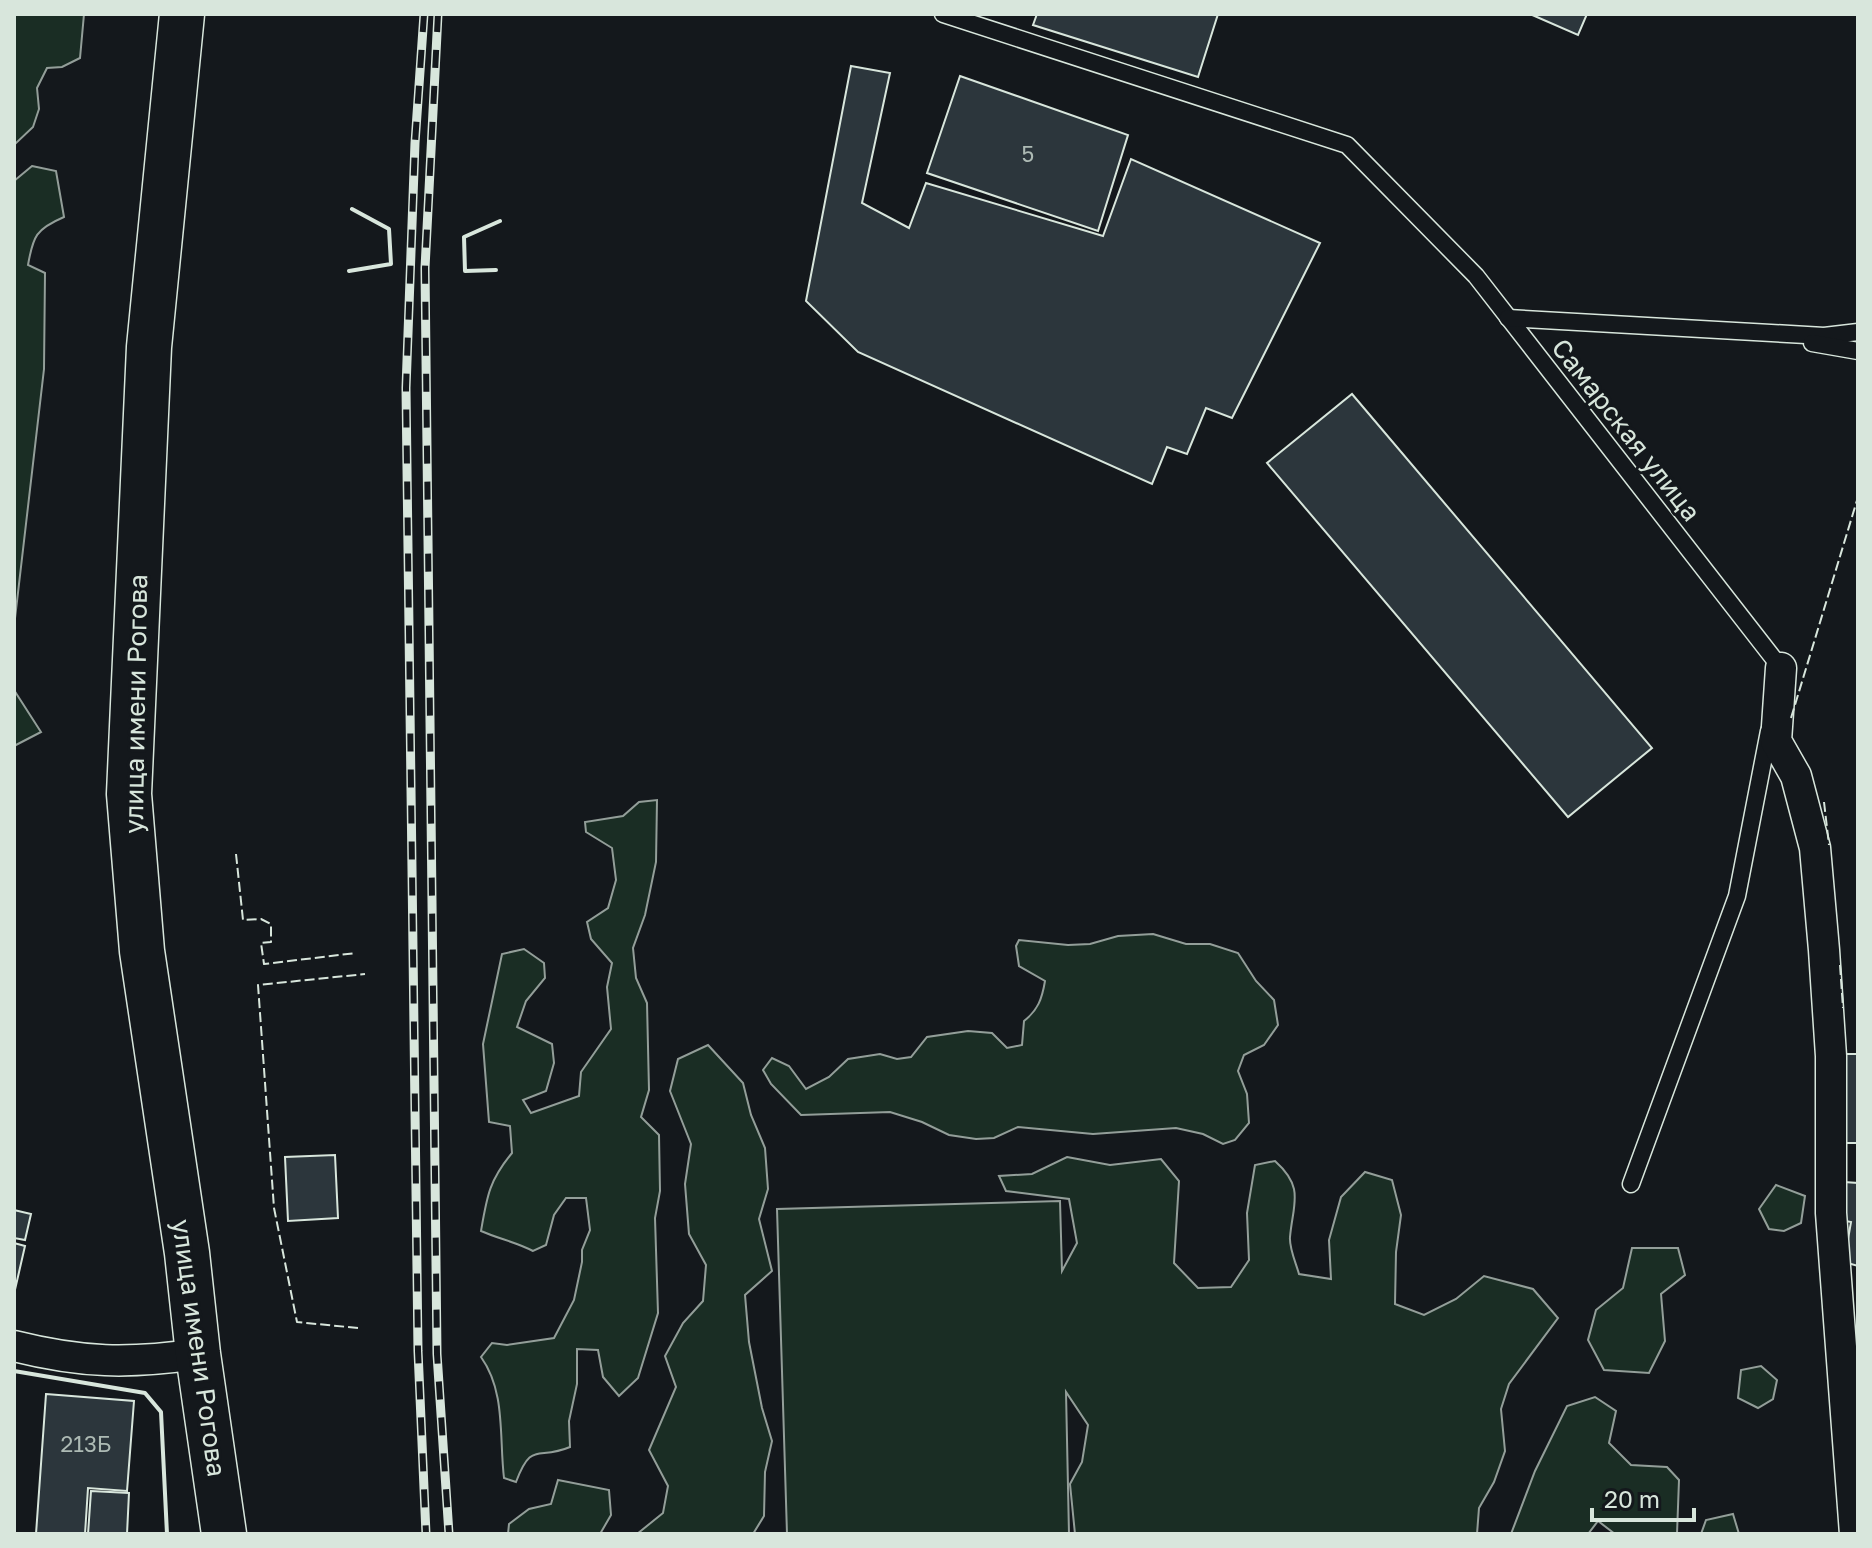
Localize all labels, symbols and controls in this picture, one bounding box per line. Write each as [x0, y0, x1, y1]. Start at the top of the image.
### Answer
house number: 5 [1022, 140, 1034, 167]
street label: Самарская улица [1546, 332, 1707, 527]
street label: улица имени Рогова [118, 574, 153, 834]
street label: улица имени Рогова [166, 1217, 233, 1479]
house number: 213Б [61, 1430, 111, 1457]
scale bar [1592, 1472, 1694, 1522]
text: 20 m [1604, 1484, 1660, 1513]

